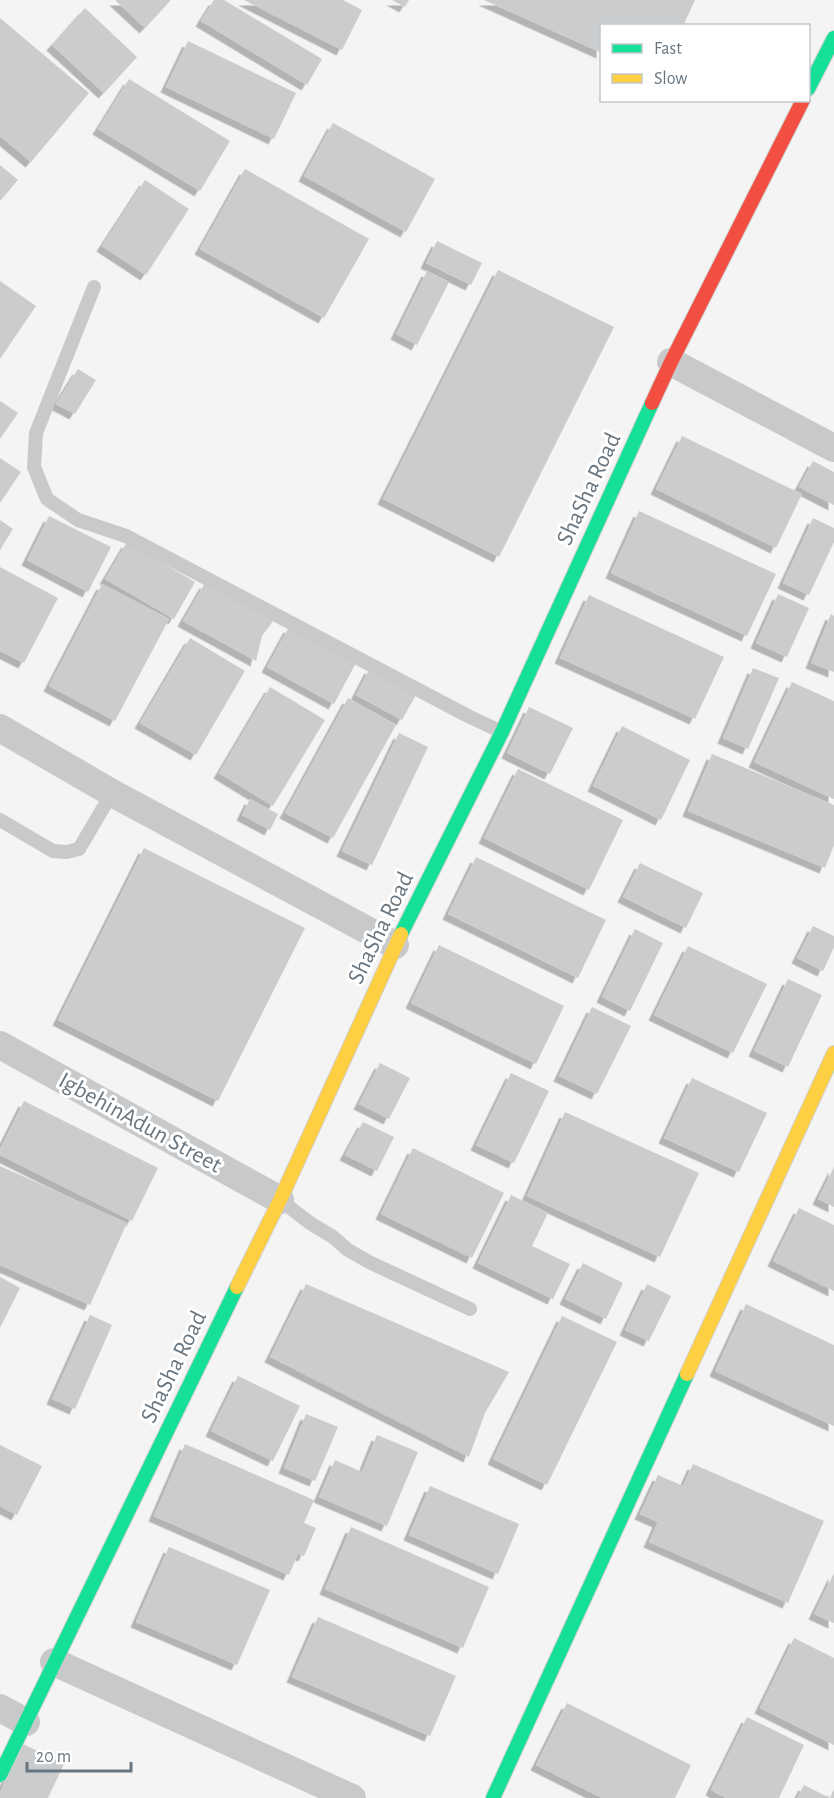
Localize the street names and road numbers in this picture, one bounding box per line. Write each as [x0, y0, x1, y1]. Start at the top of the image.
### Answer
street label: ShaSha Road [553, 429, 625, 549]
street label: ShaSha Road [344, 868, 418, 988]
street label: IgbehinAdun Street [54, 1068, 226, 1178]
street label: ShaSha Road [137, 1307, 211, 1427]

